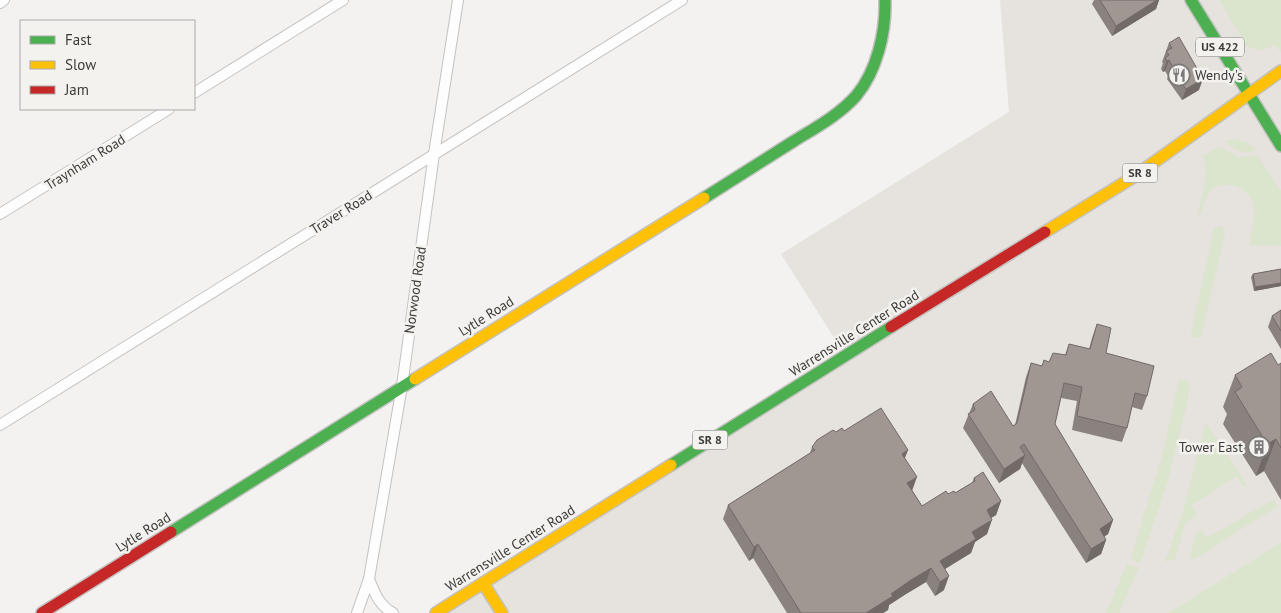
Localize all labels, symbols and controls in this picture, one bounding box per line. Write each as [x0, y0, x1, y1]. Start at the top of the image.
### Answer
legend [20, 20, 195, 110]
text: Fast [65, 30, 92, 49]
road number: US 422 [1196, 38, 1244, 56]
text: Slow [65, 55, 96, 74]
restaurant icon: Wendy's [1167, 63, 1191, 87]
place label: Wendy's [1195, 66, 1243, 84]
text: Jam [64, 80, 89, 99]
street label: Traynham Road [41, 130, 129, 194]
road number: SR 8 [1122, 164, 1158, 182]
street label: Traver Road [307, 186, 375, 238]
street label: Norwood Road [400, 245, 430, 335]
street label: Warrensville Center Road [786, 286, 922, 380]
street label: Lytle Road [455, 292, 517, 340]
road number: SR 8 [692, 430, 728, 450]
building icon: Tower East [1247, 435, 1271, 459]
place label: Tower East [1179, 438, 1243, 456]
street label: Warrensville Center Road [442, 501, 578, 595]
street label: Lytle Road [112, 508, 174, 556]

